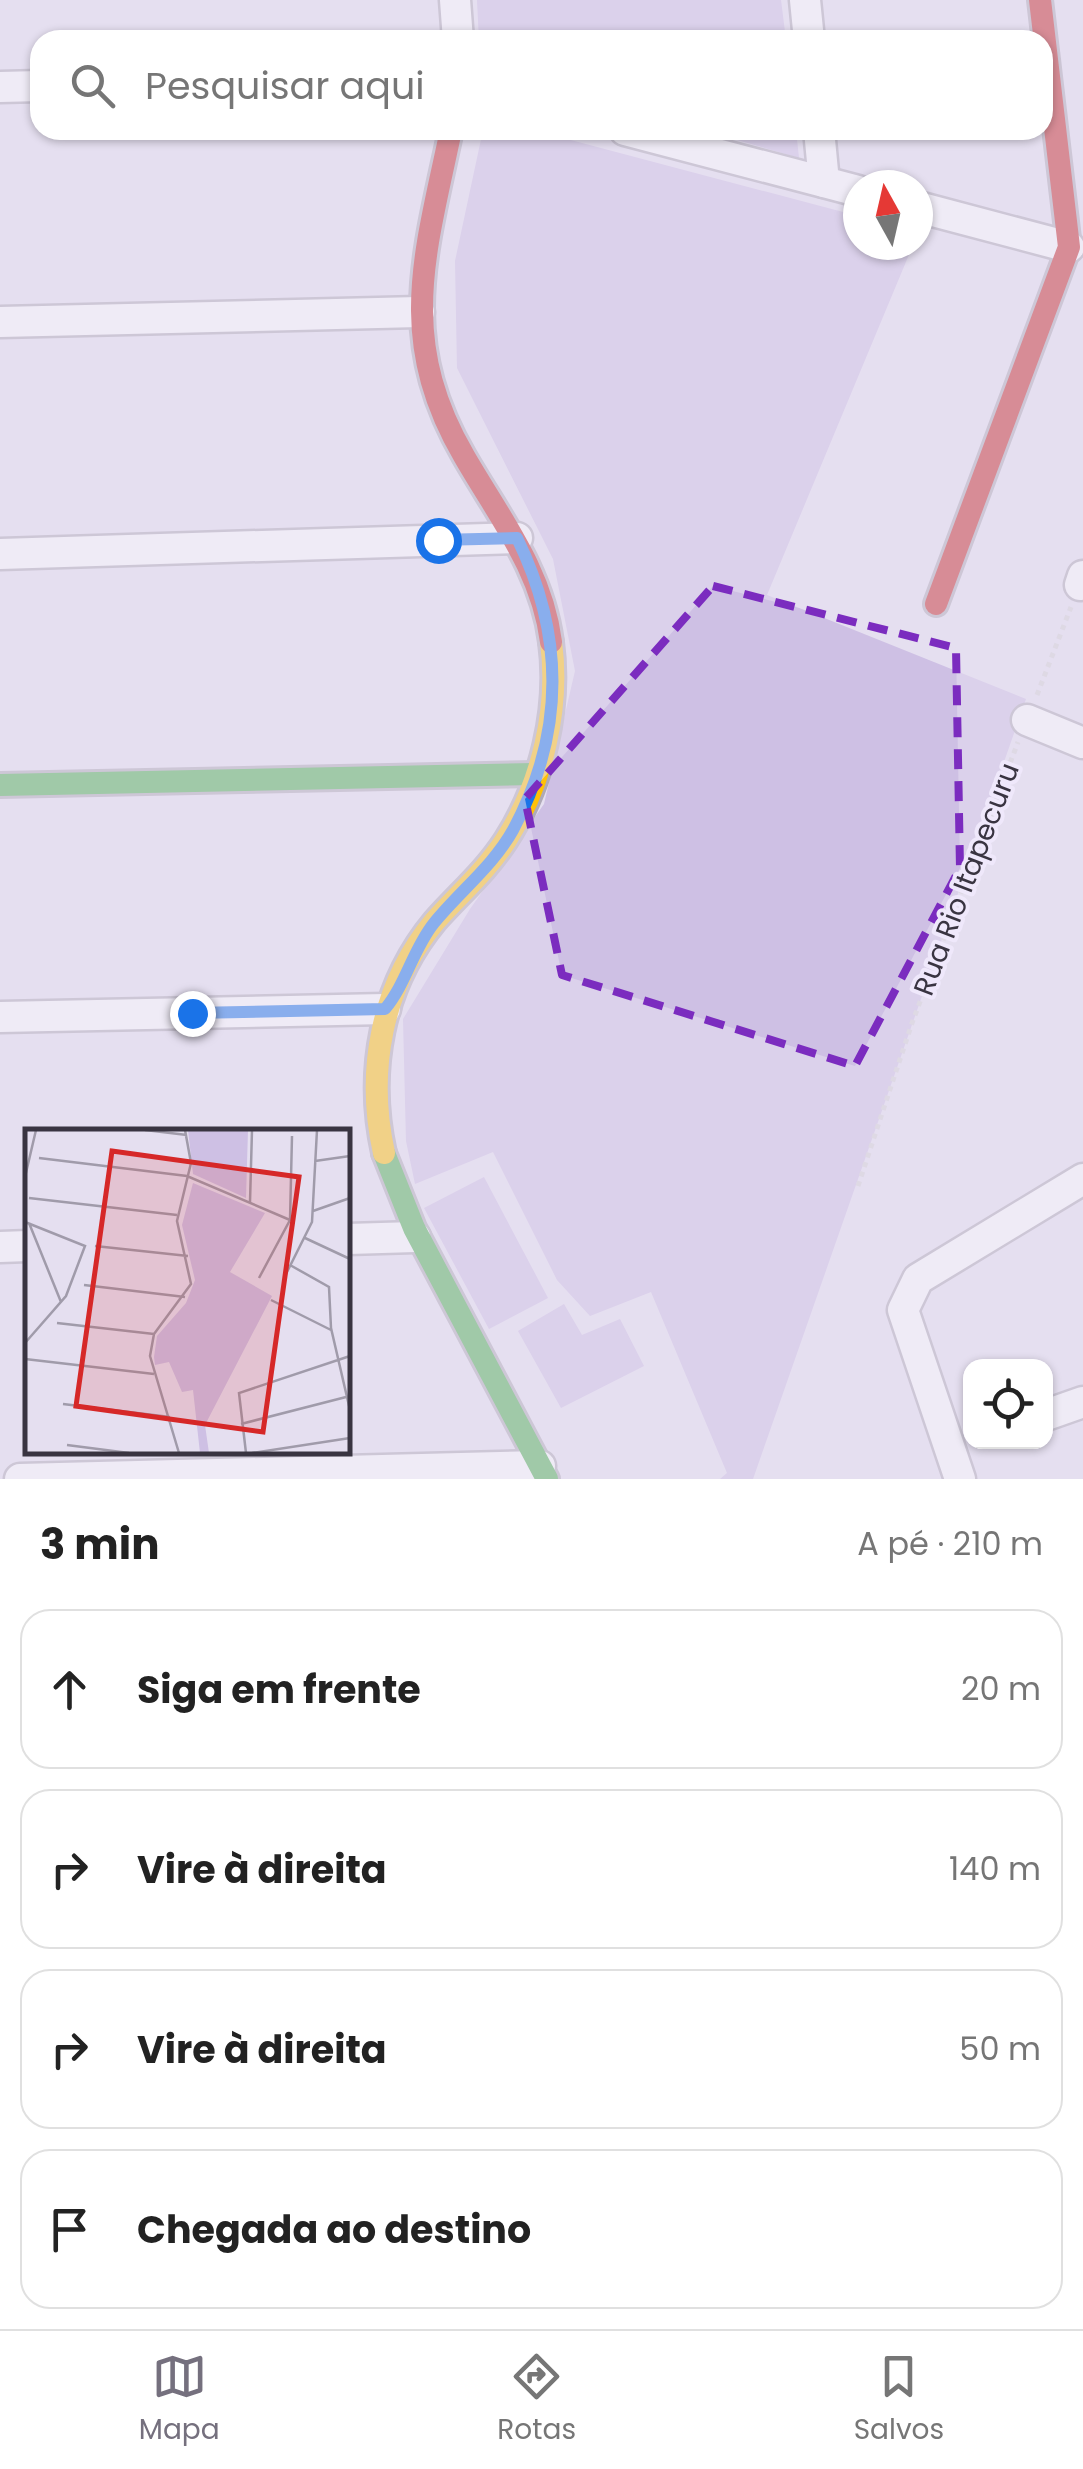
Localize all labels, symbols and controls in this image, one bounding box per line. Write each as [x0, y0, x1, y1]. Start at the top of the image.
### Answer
search box [30, 30, 1053, 140]
icon: search [65, 58, 120, 113]
text: Pesquisar aqui [145, 59, 425, 112]
north arrow [843, 170, 933, 260]
route start [416, 518, 462, 564]
street label: Rua Rio Itapecuru [904, 757, 1029, 1001]
route end [170, 991, 216, 1037]
inset map [25, 1129, 350, 1454]
map controls [963, 1359, 1053, 1449]
button: locate [963, 1359, 1053, 1449]
text: 3 min [40, 1515, 160, 1574]
text: A pé · 210 m [857, 1521, 1043, 1566]
icon: ahead [42, 1662, 97, 1717]
text: Siga em frente [137, 1663, 421, 1716]
text: 20 m [961, 1666, 1041, 1711]
icon: right [42, 1842, 97, 1897]
text: Vire à direita [137, 1843, 387, 1896]
text: 140 m [949, 1846, 1041, 1891]
icon: right [42, 2022, 97, 2077]
text: Vire à direita [137, 2023, 387, 2076]
text: 50 m [959, 2026, 1041, 2071]
icon: arrive [42, 2202, 97, 2257]
text: Chegada ao destino [137, 2203, 531, 2256]
tab: Mapa [139, 2349, 220, 2451]
tab: Rotas [497, 2349, 576, 2451]
tab: Salvos [854, 2349, 944, 2451]

